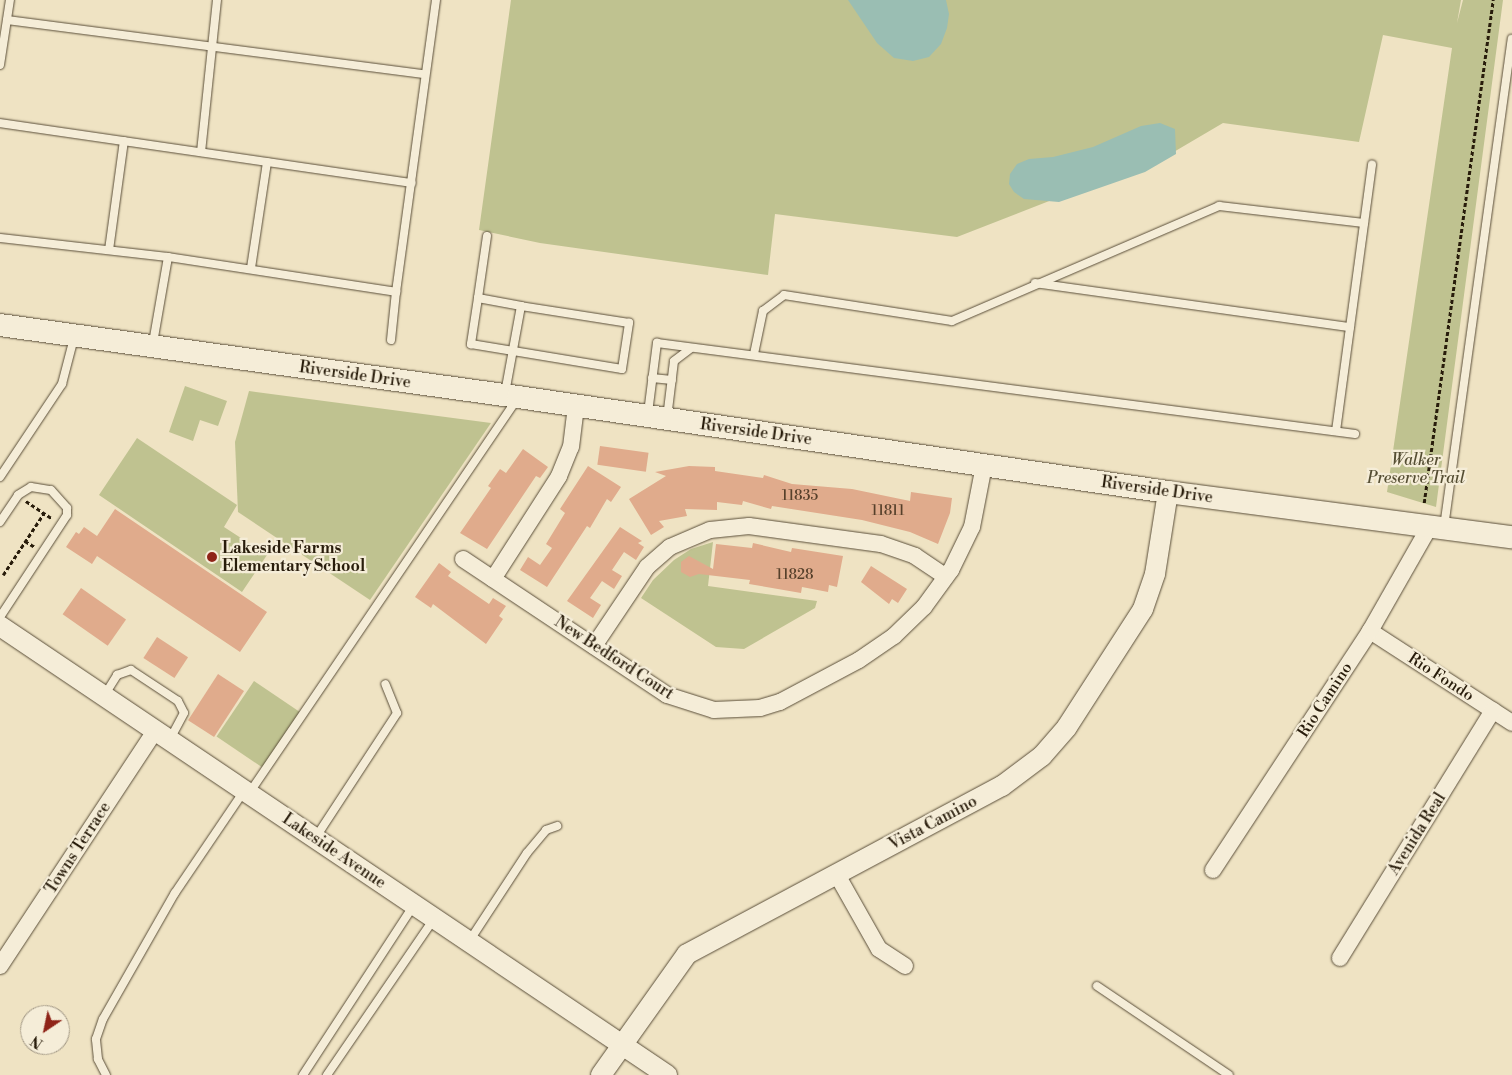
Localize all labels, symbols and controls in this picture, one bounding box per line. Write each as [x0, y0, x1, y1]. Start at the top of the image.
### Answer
street label: Riverside Drive [298, 358, 412, 392]
street label: Riverside Drive [699, 415, 813, 449]
park label: Walker Preserve Trail [1367, 450, 1465, 488]
street label: Riverside Drive [1100, 473, 1214, 507]
house number: 11835 [782, 488, 818, 504]
house number: 11811 [871, 503, 905, 519]
place label: Lakeside Farms Elementary School [222, 538, 365, 576]
marker: Lakeside Farms Elementary School [206, 551, 218, 563]
house number: 11828 [776, 567, 814, 583]
street label: New Bedford Court [551, 612, 677, 704]
street label: Rio Fondo [1404, 649, 1478, 705]
street label: Rio Camino [1294, 659, 1356, 741]
street label: Avenida Real [1384, 789, 1450, 879]
street label: Vista Camino [886, 792, 980, 854]
street label: Towns Terrace [41, 798, 115, 898]
street label: Lakeside Avenue [279, 809, 389, 893]
north arrow [20, 1005, 70, 1055]
text: N [28, 1031, 47, 1052]

